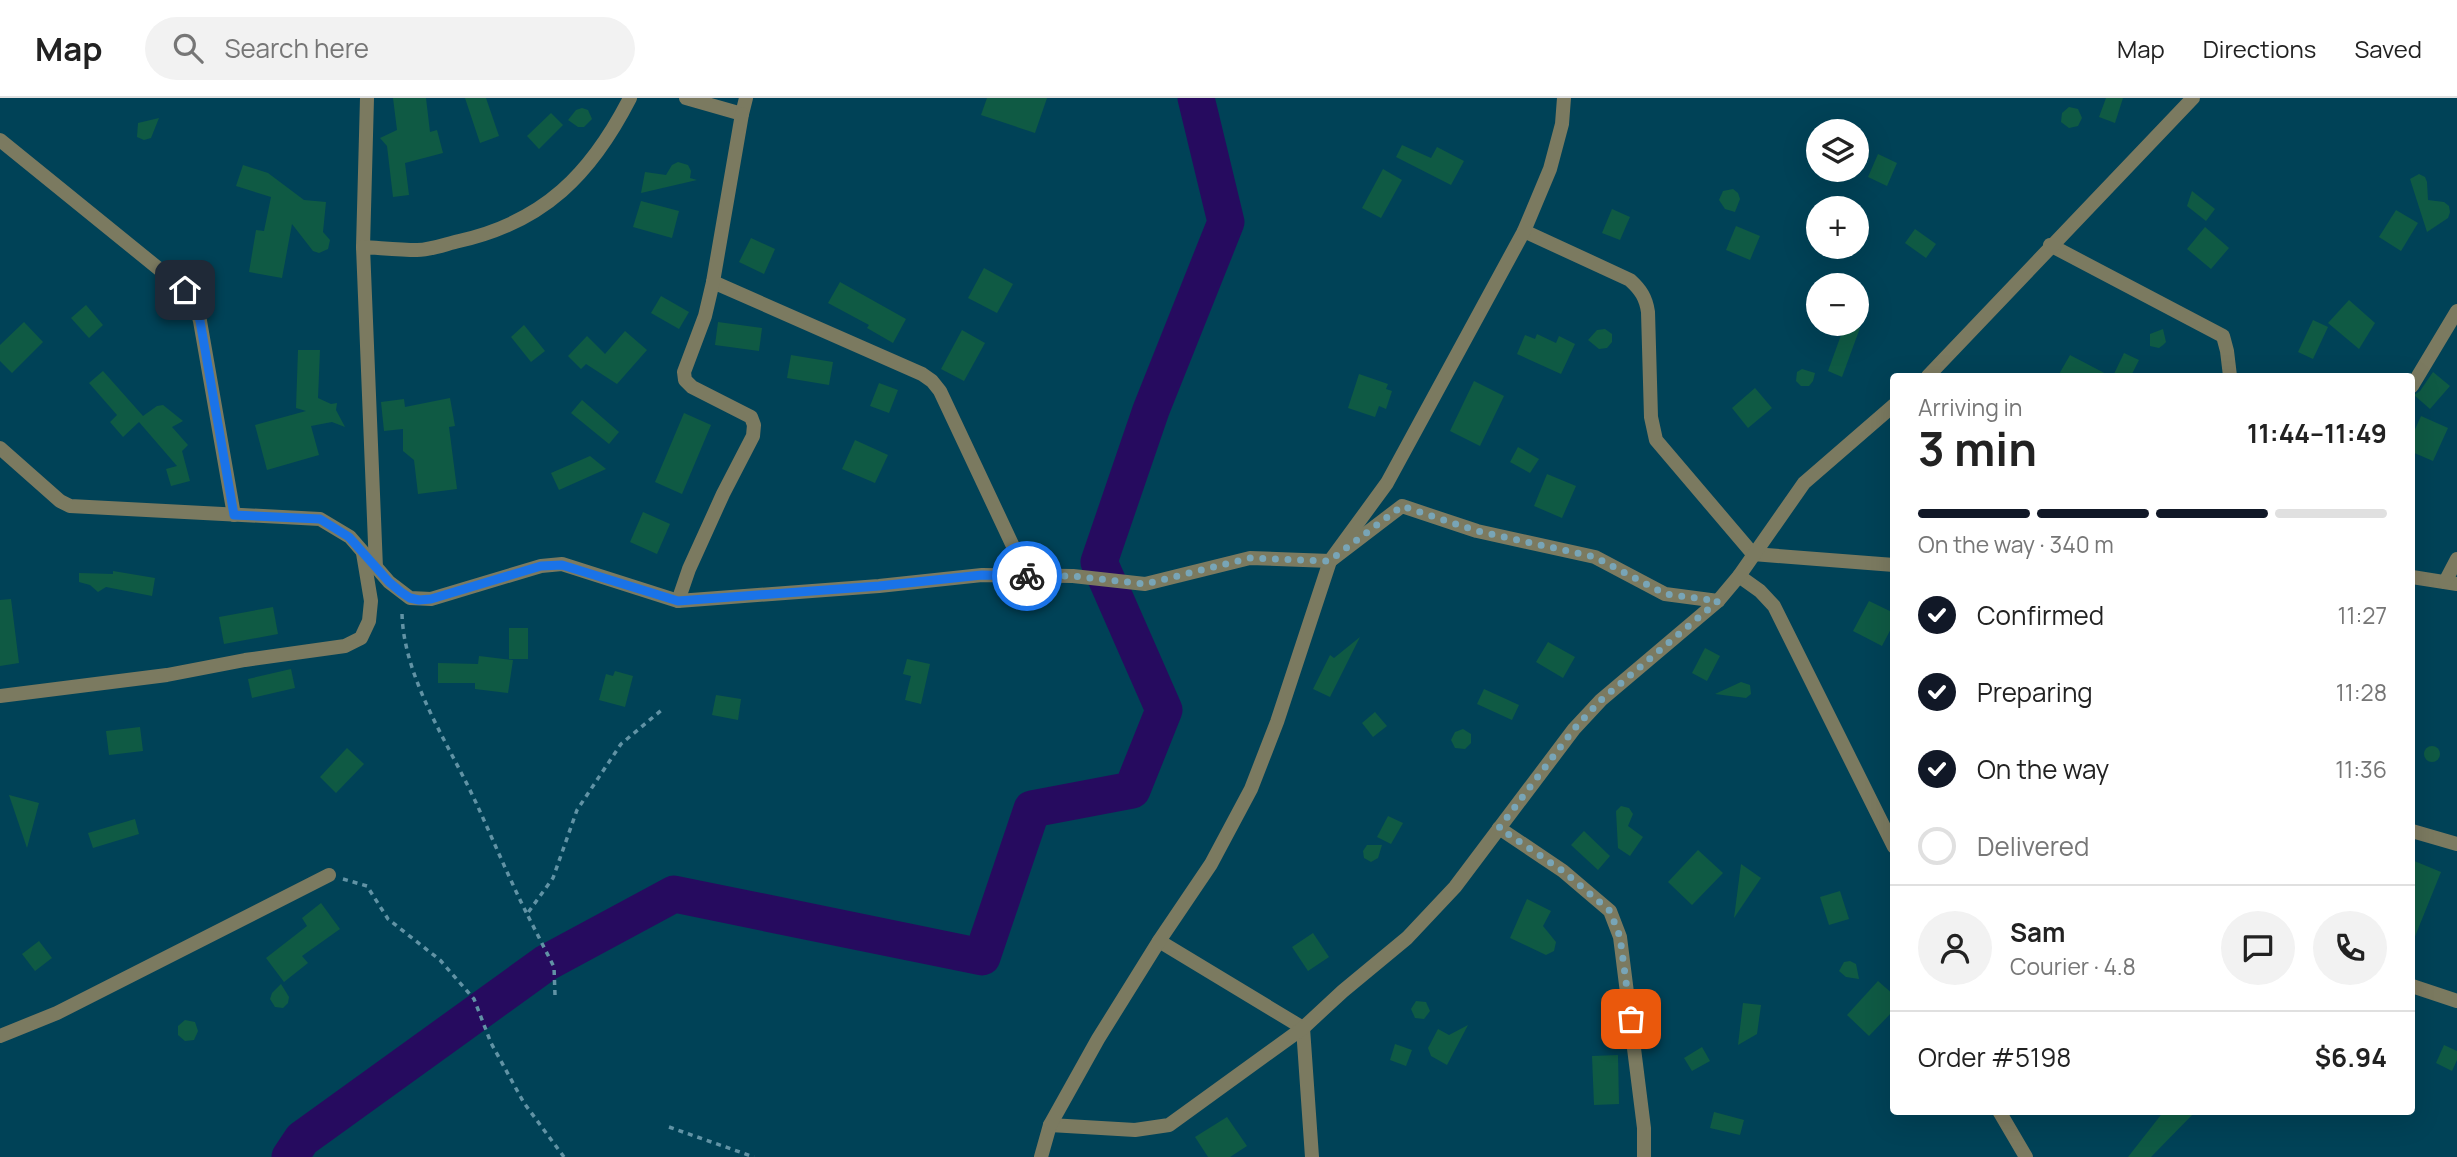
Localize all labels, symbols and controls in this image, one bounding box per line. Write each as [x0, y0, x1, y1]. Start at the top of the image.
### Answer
search box [145, 17, 635, 80]
text: Map [35, 26, 103, 71]
icon: search [169, 29, 207, 67]
text: Search here [225, 30, 369, 66]
text: Map [2117, 32, 2165, 65]
text: Directions [2203, 32, 2316, 65]
text: Saved [2354, 32, 2422, 65]
map controls [1806, 119, 1869, 336]
button: layers [1806, 119, 1869, 182]
button: + [1806, 196, 1869, 259]
pin [155, 260, 215, 320]
icon: home [166, 271, 204, 309]
button: − [1806, 273, 1869, 336]
text: Arriving in [1918, 391, 2023, 423]
text: 11:44–11:49 [2247, 415, 2387, 451]
text: 3 min [1918, 417, 2037, 480]
text: On the way · 340 m [1918, 528, 2114, 560]
courier [992, 541, 1062, 611]
icon: bike [1008, 557, 1046, 595]
icon: check [1918, 596, 1956, 634]
text: Confirmed [1977, 597, 2104, 633]
text: 11:27 [2338, 599, 2387, 631]
icon: check [1918, 673, 1956, 711]
text: Preparing [1977, 674, 2093, 710]
text: 11:28 [2336, 676, 2387, 708]
icon: check [1918, 750, 1956, 788]
text: On the way [1977, 751, 2109, 787]
text: 11:36 [2335, 753, 2387, 785]
text: Delivered [1977, 828, 2089, 864]
button: person [1918, 911, 1992, 985]
button: chat [2221, 911, 2295, 985]
button: phone [2313, 911, 2387, 985]
text: Sam [2010, 914, 2065, 950]
text: Courier · 4.8 [2010, 950, 2136, 982]
pin [1601, 989, 1661, 1049]
icon: bag [1612, 1000, 1650, 1038]
text: Order #5198 [1918, 1039, 2071, 1075]
text: $6.94 [2315, 1039, 2387, 1075]

